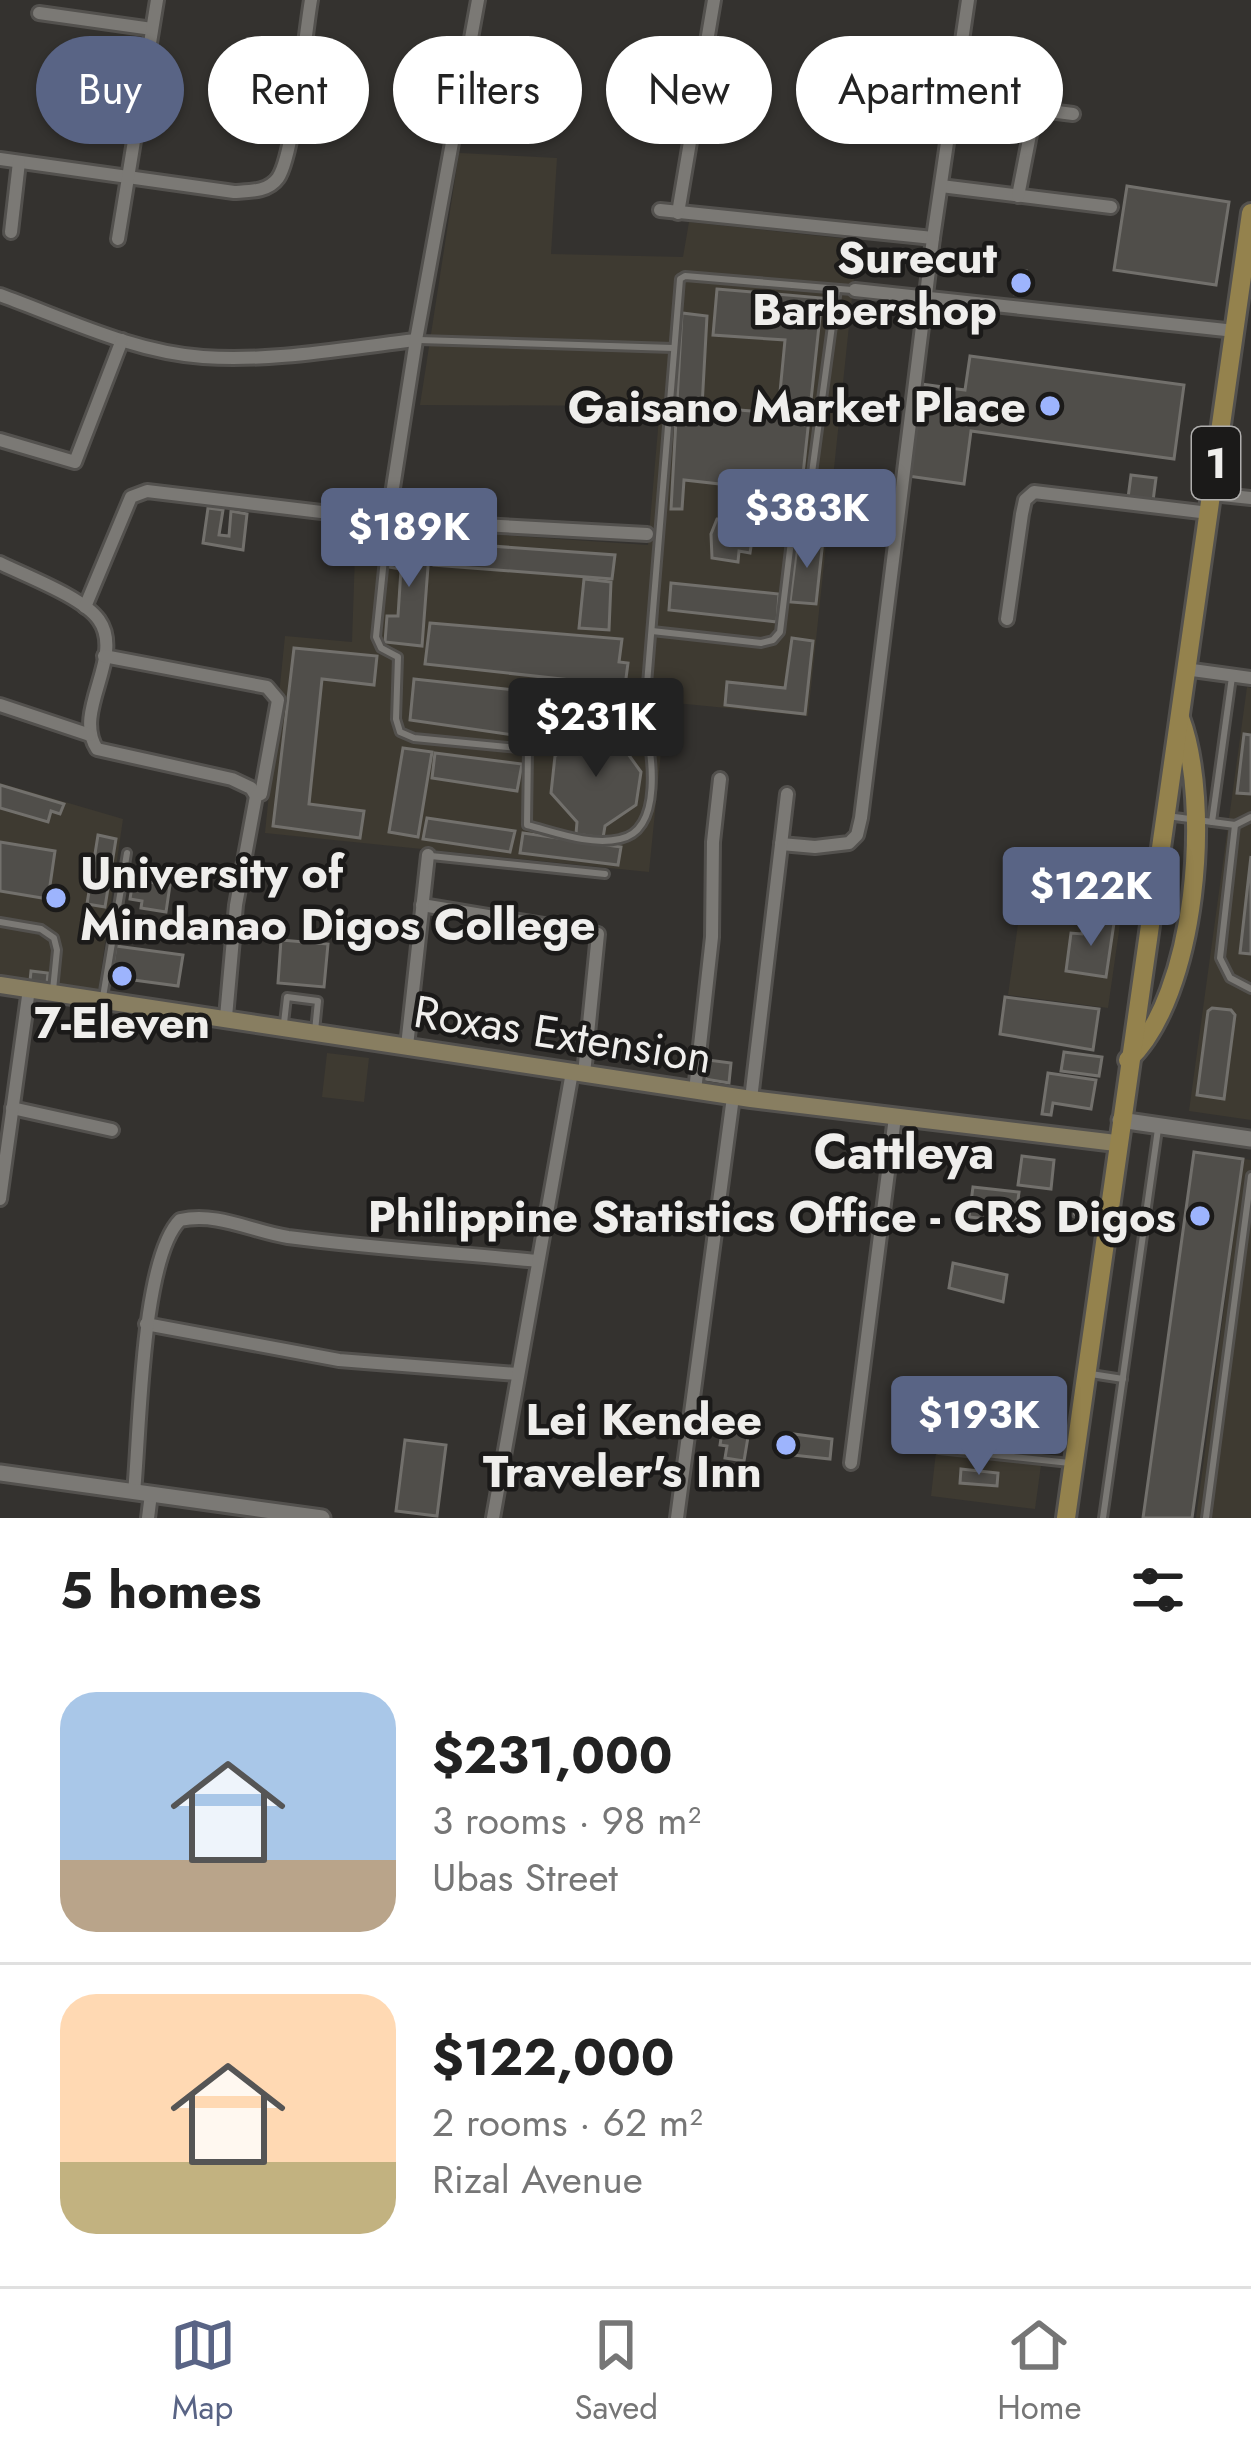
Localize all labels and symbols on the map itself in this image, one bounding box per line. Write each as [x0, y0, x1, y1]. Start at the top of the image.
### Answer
place label: Surecut Barbershop [752, 225, 998, 342]
marker: Surecut Barbershop [1008, 270, 1034, 296]
place label: Gaisano Market Place [568, 374, 1026, 439]
marker: Gaisano Market Place [1037, 393, 1063, 419]
road number: 1 [1192, 427, 1240, 499]
pin: $383K [723, 469, 891, 571]
pin: $189K [325, 488, 493, 590]
pin: $231K [512, 678, 680, 780]
place label: University of Mindanao Digos College [80, 840, 595, 957]
pin: $122K [1007, 847, 1175, 949]
marker: University of Mindanao Digos College [43, 885, 69, 911]
marker: 7-Eleven [109, 963, 135, 989]
street label: Roxas Extension [409, 979, 716, 1090]
place label: 7-Eleven [34, 990, 210, 1055]
district label: Cattleya [814, 1118, 994, 1187]
place label: Philippine Statistics Office - CRS Digos [368, 1184, 1176, 1249]
marker: Philippine Statistics Office - CRS Digos [1187, 1203, 1213, 1229]
pin: $193K [895, 1376, 1063, 1478]
place label: Lei Kendee Traveler's Inn [483, 1387, 762, 1504]
marker: Lei Kendee Traveler's Inn [773, 1432, 799, 1458]

